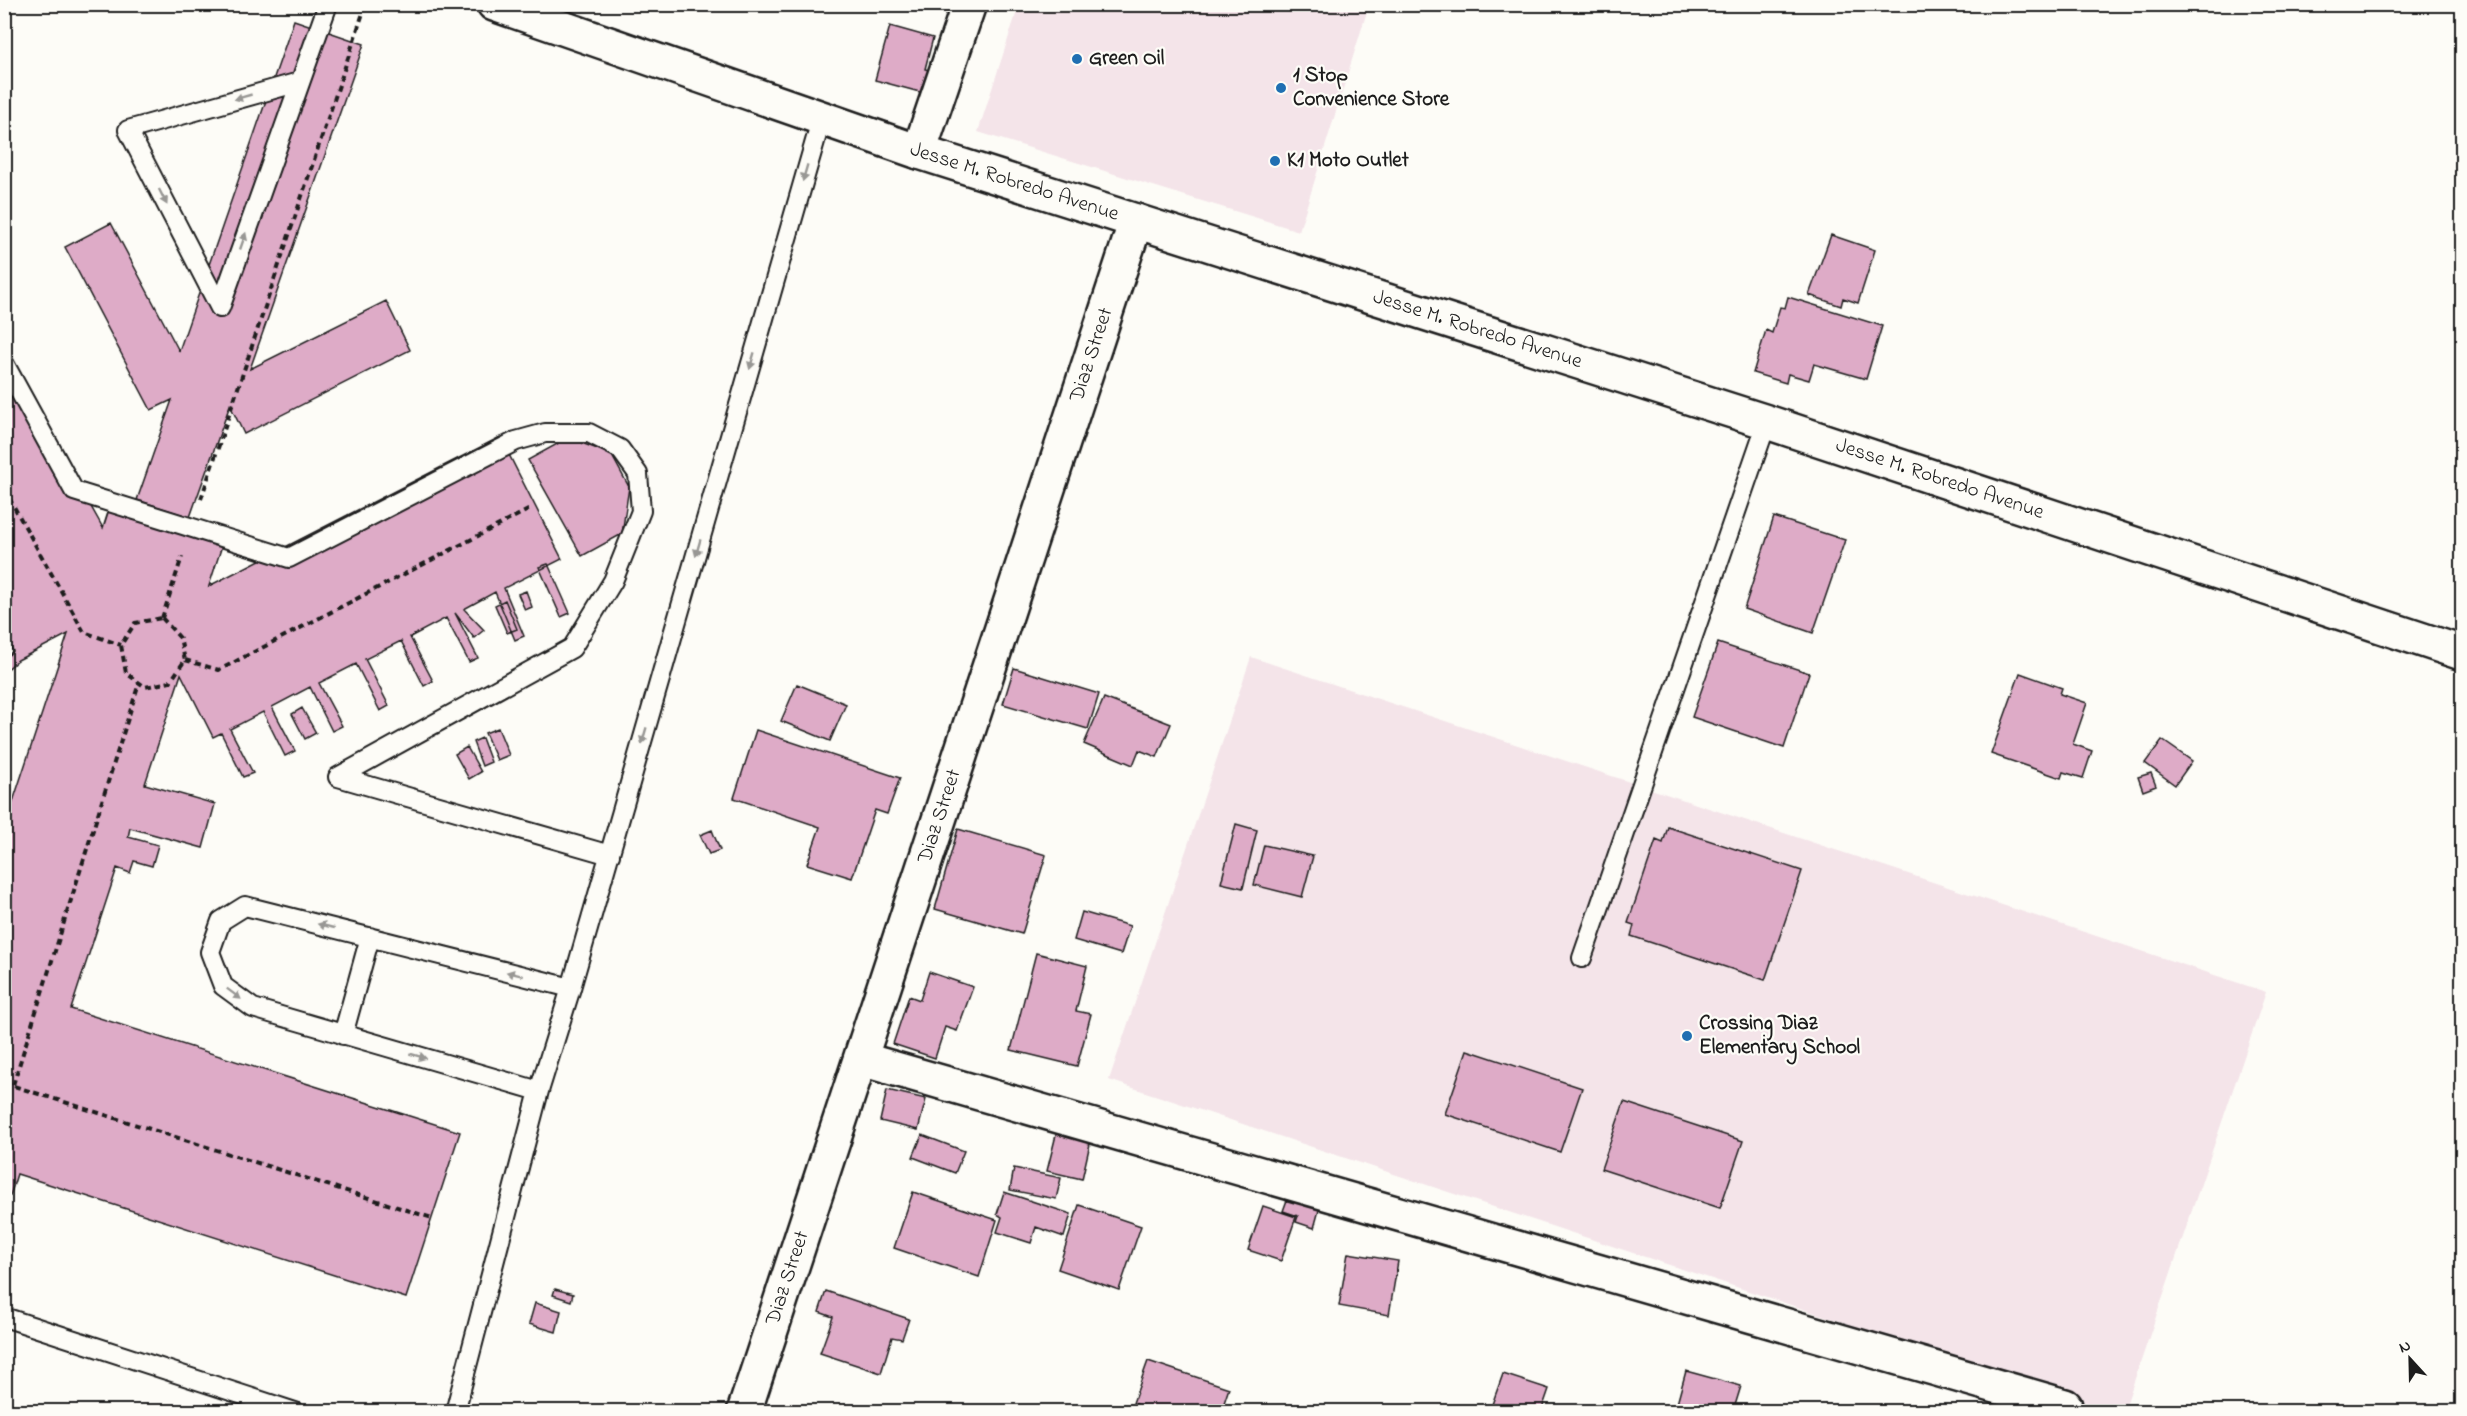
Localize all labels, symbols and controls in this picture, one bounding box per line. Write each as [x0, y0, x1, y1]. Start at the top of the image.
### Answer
place label: Green Oil [1089, 44, 1165, 74]
marker: Green Oil [1070, 52, 1084, 66]
place label: 1 Stop Convenience Store [1293, 61, 1450, 115]
marker: 1 Stop Convenience Store [1274, 81, 1288, 95]
one-way arrow [234, 93, 252, 103]
street label: Jesse M. Robredo Avenue [906, 135, 1123, 230]
place label: K1 Moto Outlet [1287, 146, 1410, 176]
marker: K1 Moto Outlet [1268, 154, 1282, 168]
one-way arrow [800, 164, 810, 182]
one-way arrow [158, 189, 168, 206]
one-way arrow [239, 232, 249, 250]
street label: Jesse M. Robredo Avenue [1369, 282, 1586, 377]
street label: Diaz Street [1062, 304, 1121, 407]
one-way arrow [747, 352, 756, 370]
street label: Jesse M. Robredo Avenue [1832, 431, 2048, 528]
one-way arrow [693, 539, 702, 557]
one-way arrow [639, 727, 648, 745]
street label: Diaz Street [910, 765, 970, 868]
one-way arrow [316, 921, 334, 930]
one-way arrow [505, 968, 524, 978]
one-way arrow [227, 988, 242, 1000]
place label: Crossing Diaz Elementary School [1699, 1009, 1861, 1065]
marker: Crossing Diaz Elementary School [1680, 1029, 1694, 1043]
one-way arrow [409, 1052, 427, 1061]
street label: Diaz Street [758, 1227, 818, 1330]
north arrow [2380, 1329, 2440, 1389]
text: N [2396, 1334, 2415, 1360]

